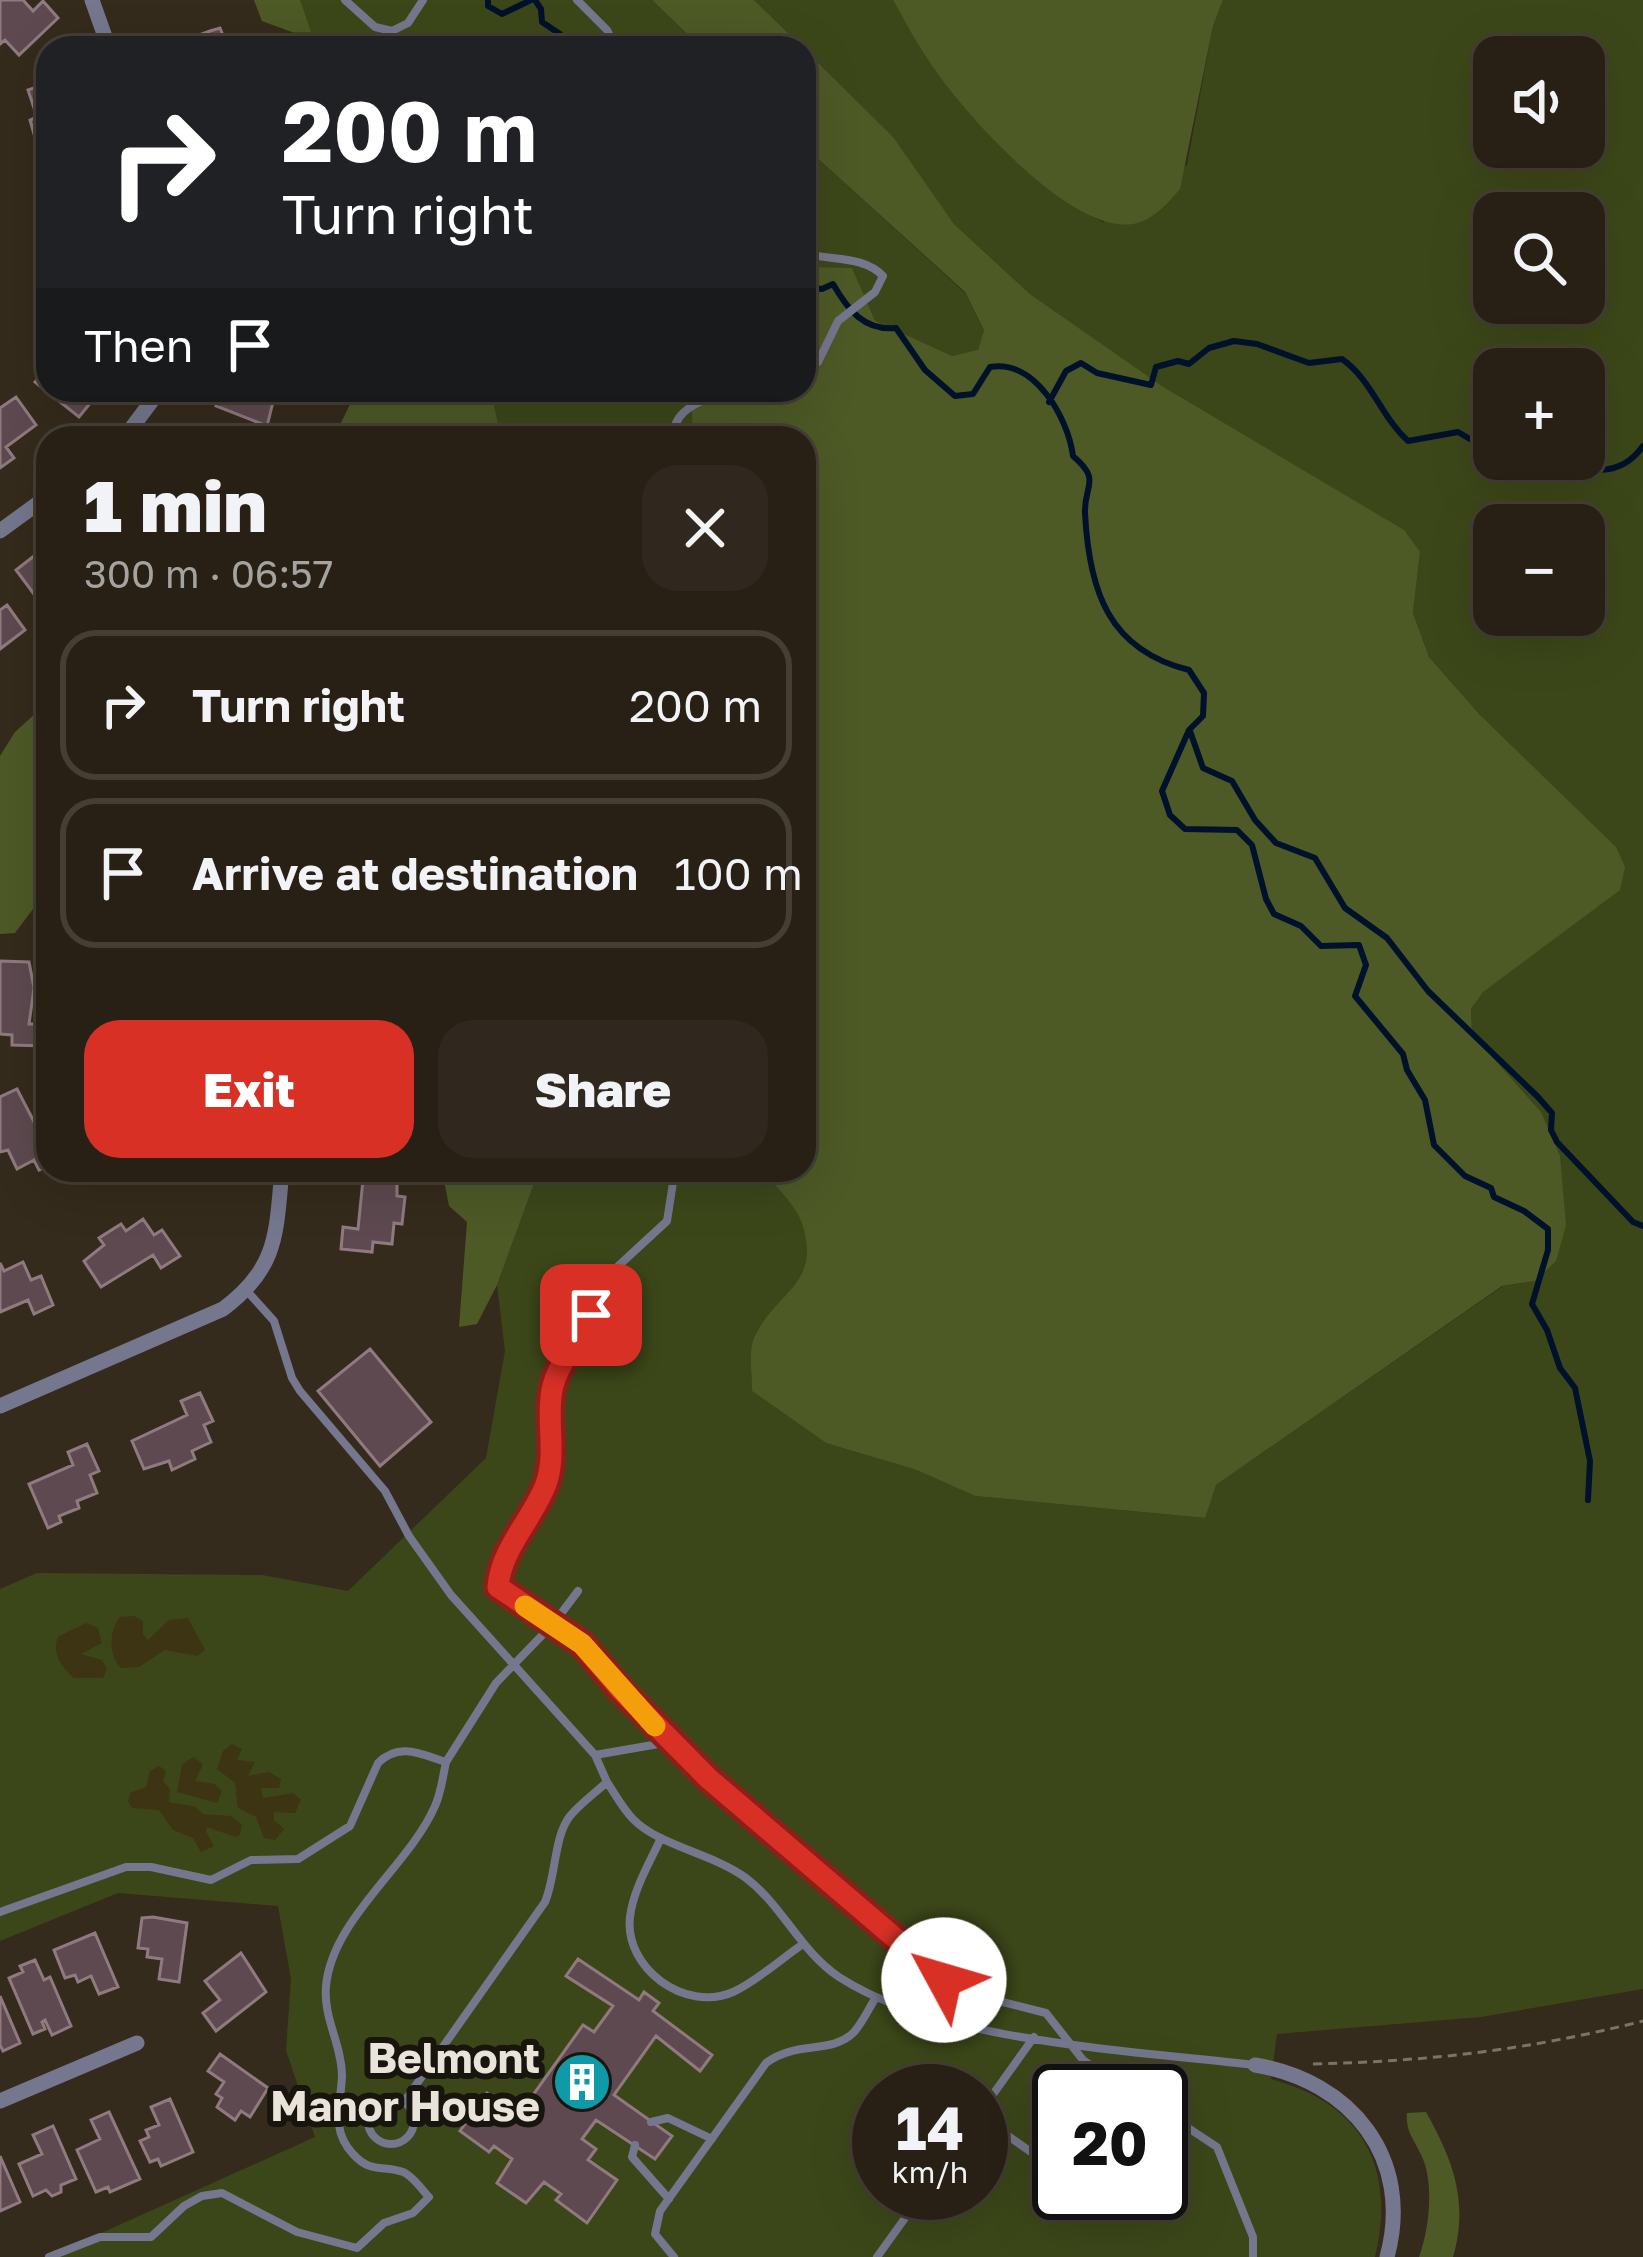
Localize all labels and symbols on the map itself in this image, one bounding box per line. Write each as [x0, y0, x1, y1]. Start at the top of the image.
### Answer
pin [540, 1264, 642, 1366]
position arrow [881, 1917, 1007, 2043]
place label: Belmont Manor House [270, 2032, 540, 2130]
building icon: Belmont Manor House [551, 2051, 613, 2113]
speed limit sign: 20 [1032, 2064, 1188, 2220]

